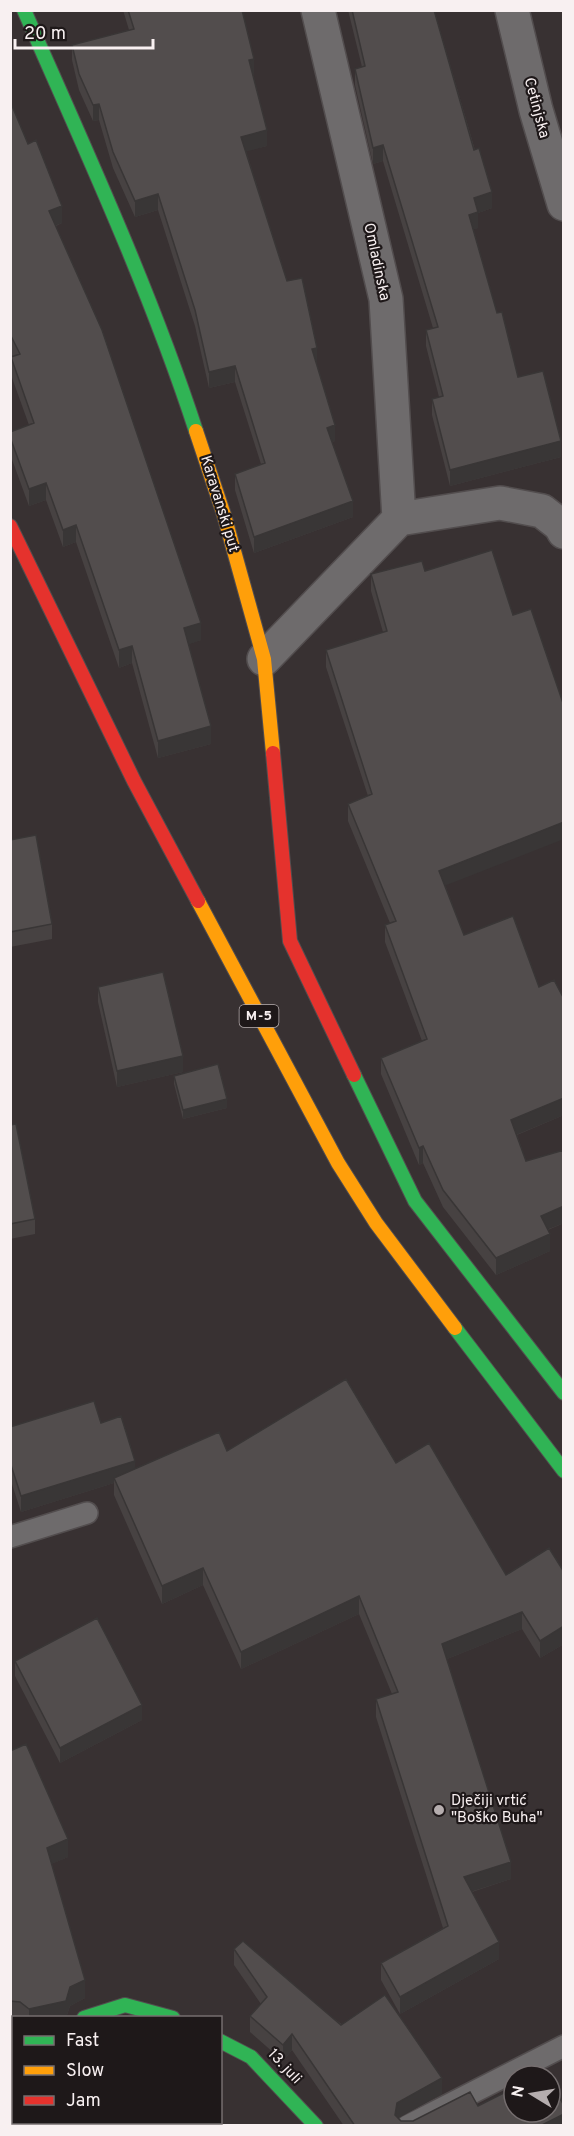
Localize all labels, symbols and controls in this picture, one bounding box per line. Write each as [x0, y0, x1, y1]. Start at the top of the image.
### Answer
scale bar [15, 12, 153, 50]
text: 20 m [24, 23, 66, 46]
street label: Cetinjska [519, 76, 553, 140]
street label: Omladinska [358, 221, 394, 303]
street label: Karavanski put [195, 453, 243, 555]
road number: M-5 [240, 1005, 278, 1027]
place label: Dječiji vrtić "Boško Buha" [451, 1792, 542, 1828]
marker: Dječiji vrtić "Boško Buha" [432, 1803, 446, 1817]
legend [12, 2016, 222, 2124]
text: Fast [66, 2030, 99, 2053]
street label: 13. juli [263, 2045, 305, 2089]
text: Slow [66, 2060, 104, 2083]
north arrow [502, 2064, 562, 2124]
text: N [508, 2084, 530, 2099]
text: Jam [66, 2090, 101, 2113]

